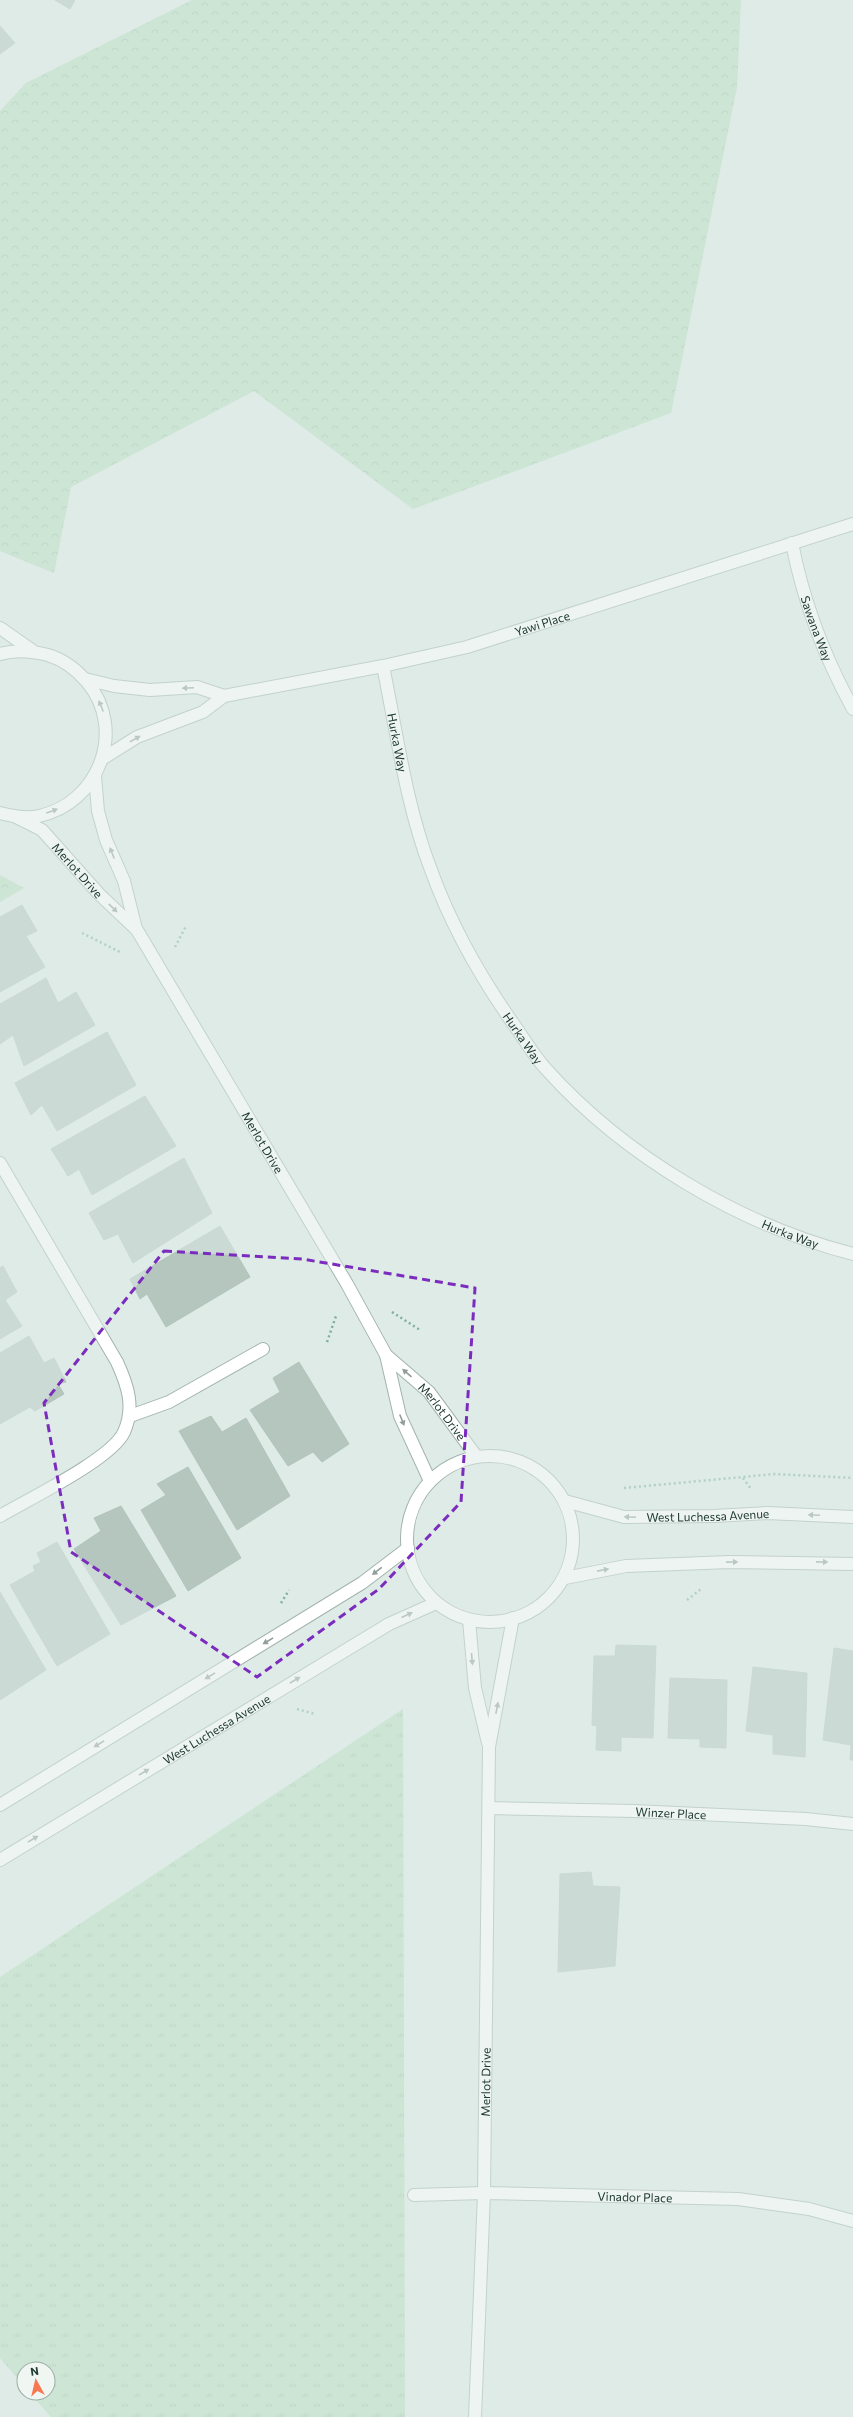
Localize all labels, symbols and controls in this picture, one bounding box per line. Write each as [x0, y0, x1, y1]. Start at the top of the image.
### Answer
street label: Sawana Way [799, 594, 835, 663]
street label: Yawi Place [513, 608, 571, 638]
one-way arrow [182, 684, 194, 691]
one-way arrow [98, 700, 104, 712]
street label: Hurka Way [385, 712, 410, 773]
one-way arrow [130, 736, 141, 742]
one-way arrow [46, 808, 58, 814]
street label: Merlot Drive [50, 840, 106, 901]
one-way arrow [109, 848, 115, 859]
one-way arrow [108, 903, 118, 913]
street label: Hurka Way [500, 1009, 546, 1067]
street label: Merlot Drive [239, 1109, 286, 1175]
street label: Hurka Way [760, 1216, 821, 1251]
one-way arrow [401, 1369, 412, 1378]
street label: Merlot Drive [416, 1379, 469, 1443]
one-way arrow [400, 1414, 406, 1426]
street label: West Luchessa Avenue [646, 1506, 770, 1524]
one-way arrow [808, 1512, 820, 1519]
one-way arrow [623, 1514, 636, 1520]
one-way arrow [726, 1558, 738, 1565]
one-way arrow [816, 1558, 828, 1565]
one-way arrow [372, 1567, 383, 1576]
one-way arrow [597, 1567, 609, 1573]
one-way arrow [402, 1612, 414, 1618]
one-way arrow [263, 1637, 273, 1645]
one-way arrow [469, 1653, 476, 1665]
one-way arrow [205, 1672, 215, 1680]
one-way arrow [289, 1677, 301, 1684]
street label: West Luchessa Avenue [160, 1691, 272, 1767]
one-way arrow [494, 1702, 500, 1714]
one-way arrow [93, 1740, 105, 1747]
one-way arrow [139, 1768, 149, 1776]
street label: Winzer Place [635, 1804, 707, 1821]
one-way arrow [27, 1836, 39, 1843]
street label: Merlot Drive [478, 2048, 493, 2117]
street label: Vinador Place [597, 2189, 673, 2204]
north arrow [16, 2361, 56, 2401]
text: N [30, 2364, 40, 2378]

